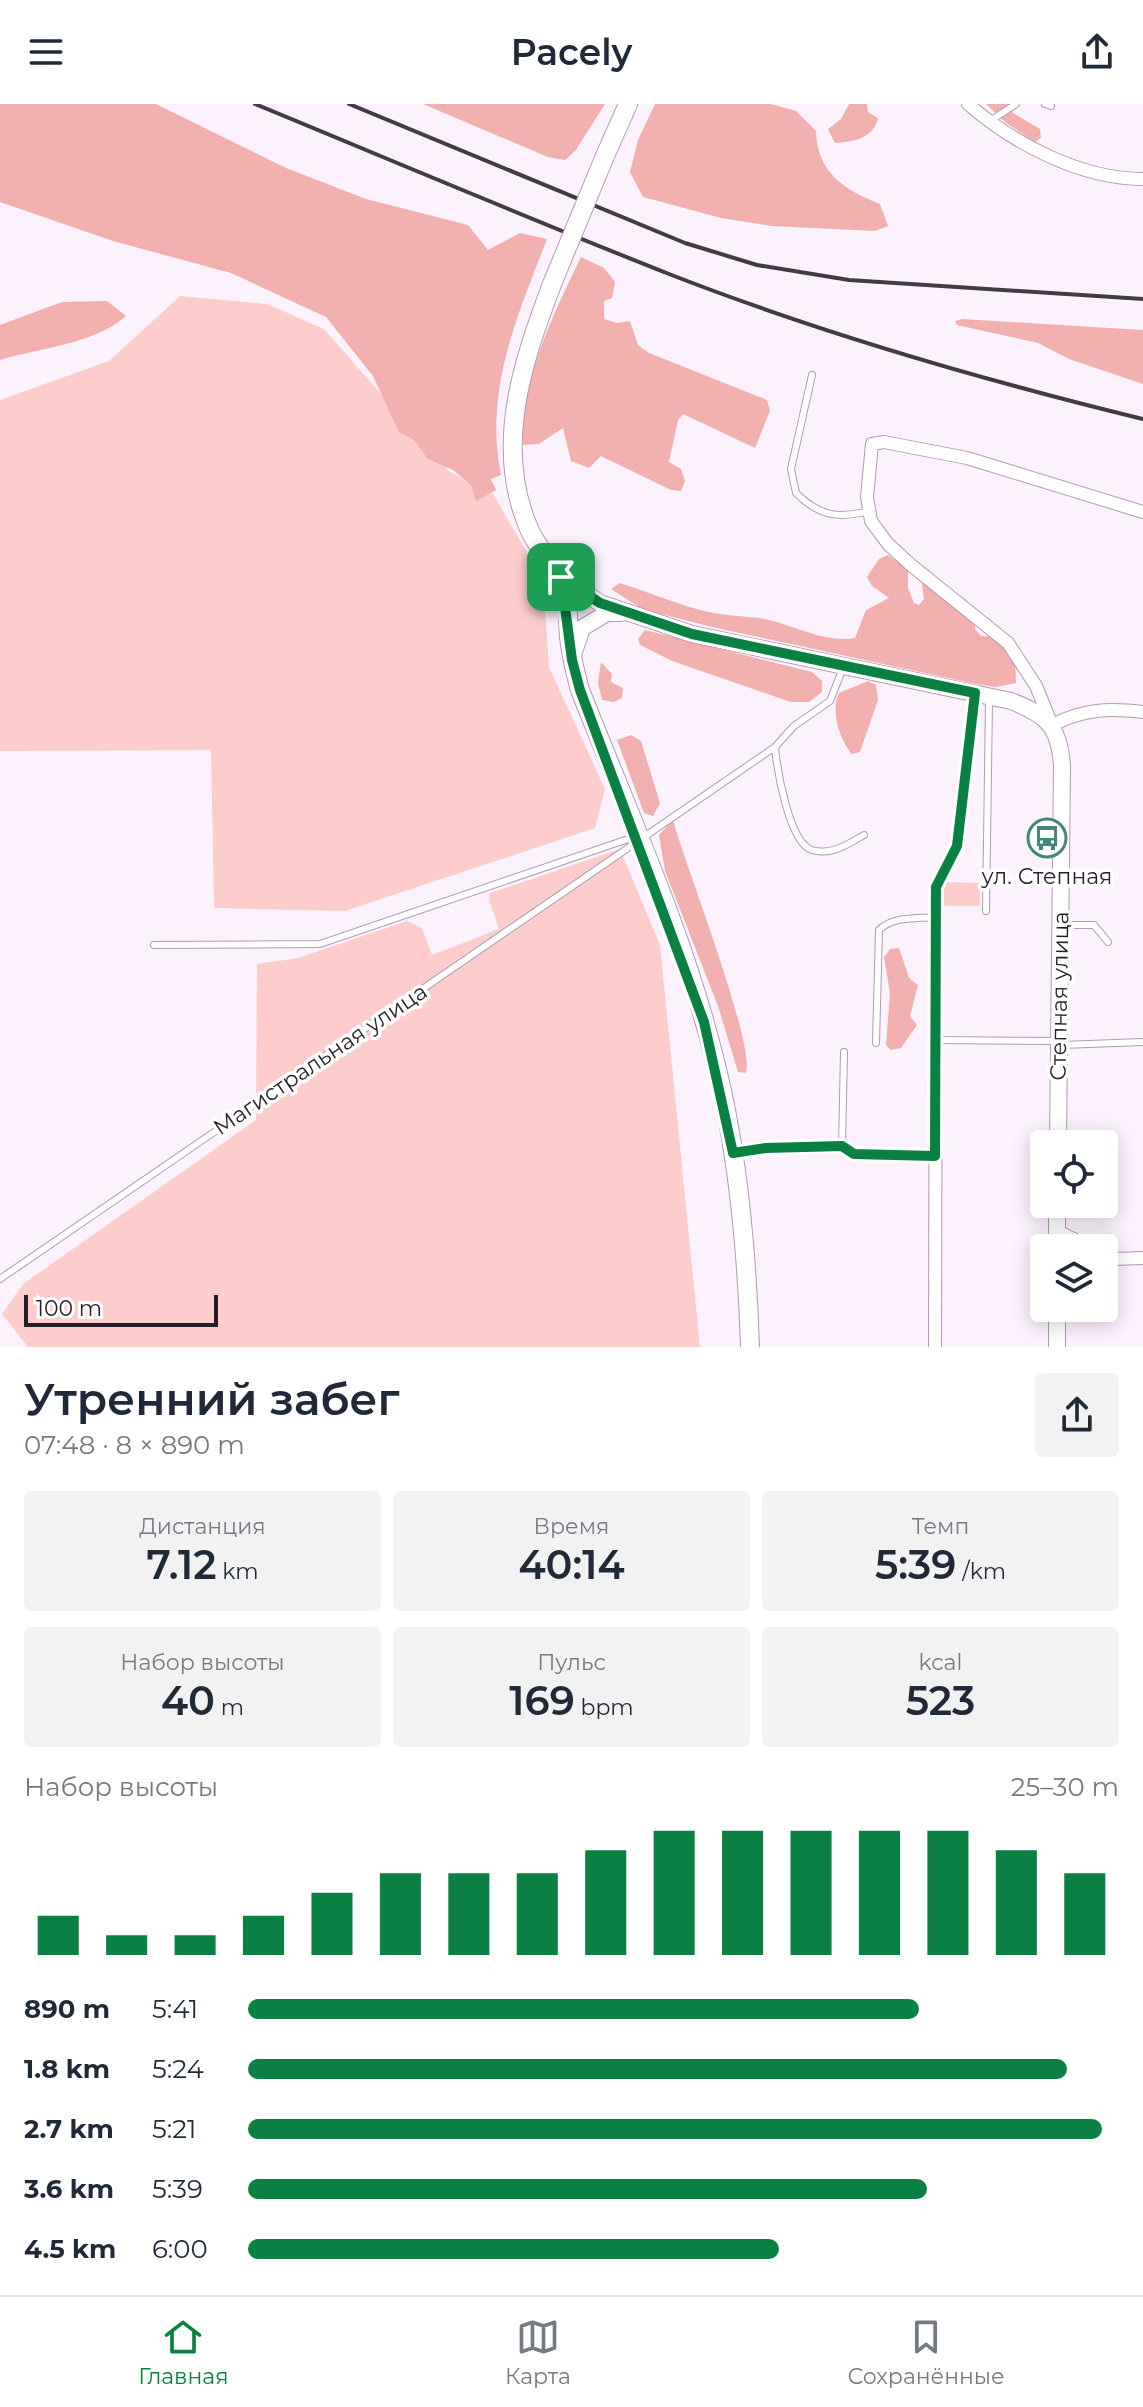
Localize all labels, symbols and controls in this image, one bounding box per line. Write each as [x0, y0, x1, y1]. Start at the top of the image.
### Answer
icon: menu [24, 30, 68, 74]
text: Pacely [511, 30, 632, 74]
icon: share [1075, 30, 1119, 74]
pin [527, 543, 595, 611]
icon: arrive [539, 555, 583, 599]
bus stop icon: ул. Степная [1026, 817, 1068, 859]
place label: ул. Степная [981, 863, 1112, 890]
street label: Степная улица [1045, 911, 1074, 1081]
street label: Магистральная улица [208, 978, 432, 1141]
map controls [1030, 1130, 1118, 1322]
button: locate [1030, 1130, 1118, 1218]
button: layers [1030, 1234, 1118, 1322]
scale bar [24, 1291, 218, 1327]
text: 100 m [36, 1295, 102, 1322]
text: Утренний забег [24, 1372, 400, 1426]
button: share [1035, 1373, 1119, 1457]
text: 07:48 · 8 × 890 m [24, 1429, 245, 1461]
text: Дистанция [139, 1513, 266, 1540]
text: Время [534, 1513, 609, 1540]
text: Темп [912, 1513, 969, 1540]
text: 7.12 [146, 1540, 216, 1589]
text: 40:14 [518, 1540, 625, 1589]
text: 5:39 [875, 1540, 956, 1589]
text: km [216, 1558, 259, 1585]
text: /km [956, 1558, 1006, 1585]
text: Набор высоты [120, 1649, 285, 1676]
text: Пульс [537, 1649, 606, 1676]
text: kcal [919, 1649, 962, 1676]
text: 40 [161, 1676, 215, 1725]
text: 169 [509, 1676, 575, 1725]
text: 523 [906, 1676, 975, 1725]
text: m [215, 1694, 244, 1721]
text: bpm [575, 1694, 634, 1721]
text: Набор высоты [24, 1771, 218, 1803]
text: 25–30 m [1011, 1771, 1119, 1803]
text: 890 m [24, 1993, 110, 2025]
text: 5:41 [152, 1993, 198, 2025]
text: 1.8 km [24, 2053, 110, 2085]
text: 5:24 [152, 2053, 204, 2085]
text: 2.7 km [24, 2113, 114, 2145]
text: 5:21 [152, 2113, 196, 2145]
text: 3.6 km [24, 2173, 114, 2205]
text: 5:39 [152, 2173, 203, 2205]
text: 4.5 km [24, 2233, 116, 2265]
text: 6:00 [152, 2233, 208, 2265]
tab: Главная [138, 2315, 229, 2390]
tab: Карта [505, 2315, 571, 2390]
tab: Сохранённые [847, 2315, 1005, 2390]

